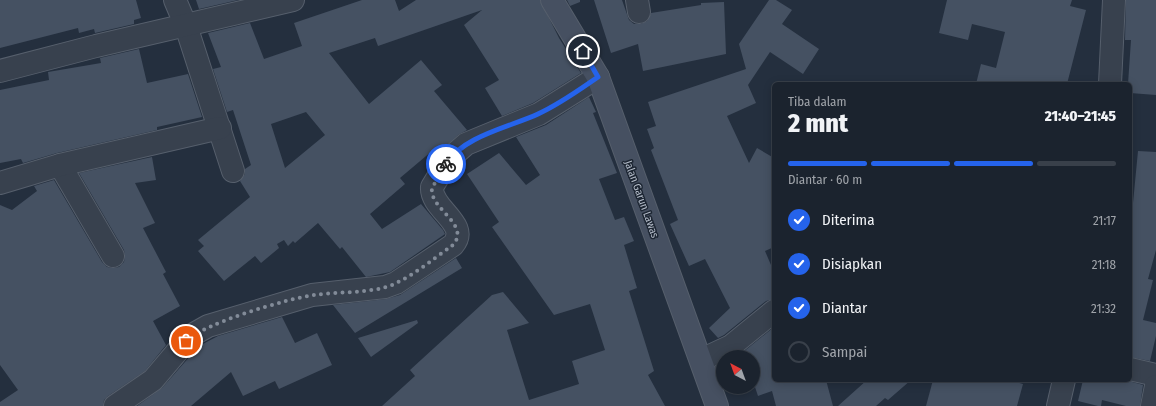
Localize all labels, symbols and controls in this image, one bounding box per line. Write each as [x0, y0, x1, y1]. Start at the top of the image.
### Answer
pin [566, 34, 600, 68]
icon: home [572, 40, 594, 62]
text: Tiba dalam [788, 94, 846, 109]
text: 21:40–21:45 [1045, 107, 1116, 125]
text: 2 mnt [788, 108, 848, 139]
courier [426, 144, 466, 184]
icon: bike [435, 153, 457, 175]
street label: Jalan Garun Lawas [621, 159, 662, 240]
text: Diantar · 60 m [788, 172, 862, 187]
icon: check [788, 209, 810, 231]
text: Diterima [822, 211, 875, 229]
text: 21:17 [1093, 213, 1116, 228]
icon: check [788, 253, 810, 275]
text: Disiapkan [822, 255, 882, 273]
text: 21:18 [1092, 257, 1116, 272]
icon: check [788, 297, 810, 319]
text: Diantar [822, 299, 867, 317]
text: 21:32 [1091, 301, 1116, 316]
pin [169, 324, 203, 358]
icon: bag [175, 330, 197, 352]
text: Sampai [822, 343, 867, 361]
north arrow [716, 350, 760, 394]
map controls [716, 350, 760, 394]

